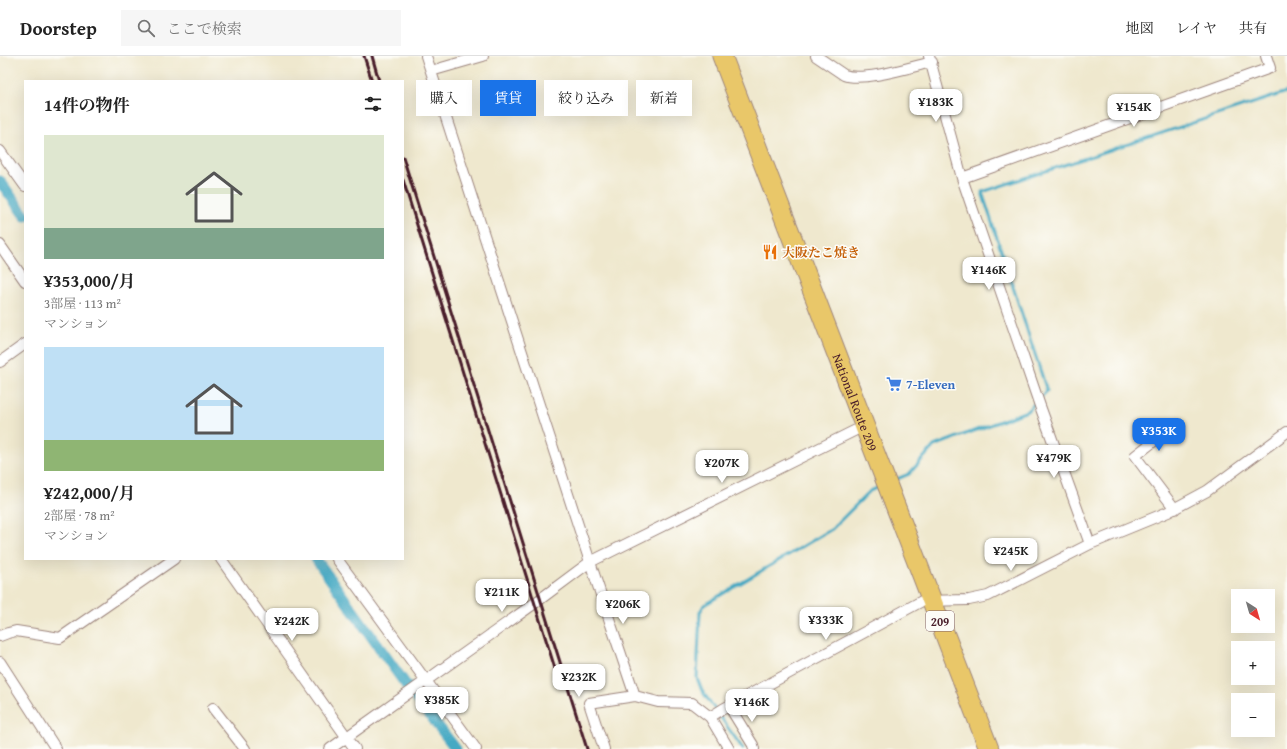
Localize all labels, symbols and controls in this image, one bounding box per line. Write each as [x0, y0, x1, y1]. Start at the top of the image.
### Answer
search box [121, 10, 401, 46]
text: Doorstep [20, 14, 97, 42]
icon: search [135, 17, 157, 39]
text: ここで検索 [167, 18, 242, 39]
text: 地図 [1126, 18, 1154, 38]
text: レイヤ [1176, 18, 1217, 38]
text: 共有 [1239, 18, 1267, 38]
chip: 購入 [416, 80, 472, 116]
chip: 賃貸 [480, 80, 536, 116]
chip: 絞り込み [544, 80, 628, 116]
chip: 新着 [636, 80, 692, 116]
pin: ¥183K [908, 89, 964, 123]
text: 14件の物件 [44, 92, 130, 117]
text: ¥183K [918, 92, 954, 111]
icon: filters [362, 93, 384, 115]
pin: ¥154K [1106, 94, 1162, 128]
text: ¥154K [1116, 97, 1152, 116]
icon: home [178, 161, 250, 233]
restaurant icon: 大阪たこ焼き [761, 243, 779, 261]
place label: 大阪たこ焼き [782, 243, 860, 262]
pin: ¥146K [961, 257, 1017, 291]
text: ¥146K [971, 260, 1007, 279]
text: ¥353,000/月 [44, 268, 136, 293]
text: 3部屋 · 113 m² [44, 294, 121, 313]
text: マンション [44, 314, 108, 333]
street label: National Route 209 [828, 351, 883, 454]
icon: home [178, 373, 250, 445]
supermarket icon: 7-Eleven [885, 375, 903, 393]
place label: 7-Eleven [906, 375, 956, 394]
pin: ¥353K [1131, 418, 1187, 452]
text: ¥353K [1141, 421, 1177, 440]
pin: ¥479K [1026, 445, 1082, 479]
text: ¥479K [1036, 448, 1072, 467]
pin: ¥207K [694, 450, 750, 484]
text: ¥207K [704, 453, 740, 472]
text: ¥242,000/月 [44, 480, 136, 505]
text: 2部屋 · 78 m² [44, 506, 115, 525]
text: マンション [44, 526, 108, 545]
pin: ¥245K [983, 538, 1039, 572]
text: ¥245K [993, 541, 1029, 560]
pin: ¥211K [474, 579, 530, 613]
text: ¥211K [484, 582, 520, 601]
north arrow [1231, 589, 1275, 633]
map controls [1231, 589, 1275, 737]
pin: ¥206K [595, 591, 651, 625]
text: ¥206K [605, 594, 641, 613]
pin: ¥333K [798, 607, 854, 641]
pin: ¥242K [264, 608, 320, 642]
text: ¥333K [808, 610, 844, 629]
text: ¥242K [274, 611, 310, 630]
road number: 209 [926, 611, 954, 631]
button: + [1231, 641, 1275, 685]
pin: ¥232K [551, 664, 607, 698]
text: ¥232K [561, 667, 597, 686]
pin: ¥385K [414, 687, 470, 721]
pin: ¥146K [724, 689, 780, 723]
text: ¥385K [424, 690, 460, 709]
text: ¥146K [734, 692, 770, 711]
button: − [1231, 693, 1275, 737]

